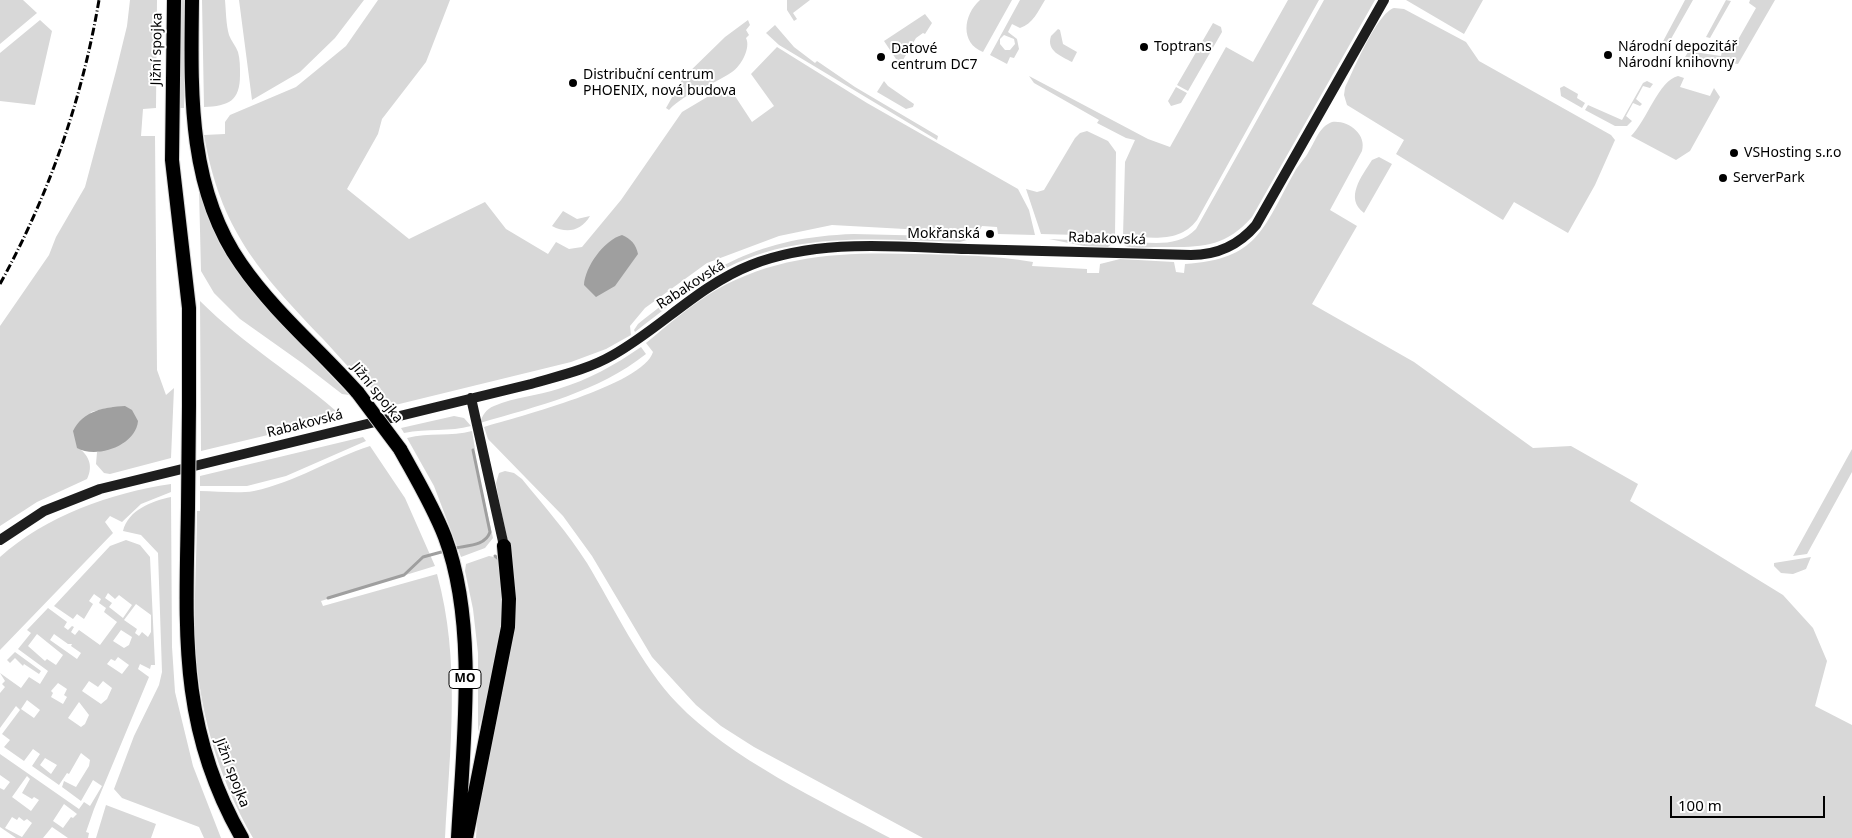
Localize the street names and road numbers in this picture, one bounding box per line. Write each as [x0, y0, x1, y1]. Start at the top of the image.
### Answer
street label: Jižní spojka [148, 13, 166, 85]
street label: Rabakovská [1068, 229, 1146, 249]
street label: Rabakovská [654, 257, 728, 313]
street label: Jižní spojka [348, 359, 406, 427]
street label: Rabakovská [265, 406, 345, 442]
road number: MO [449, 670, 481, 689]
street label: Jižní spojka [211, 736, 253, 810]

